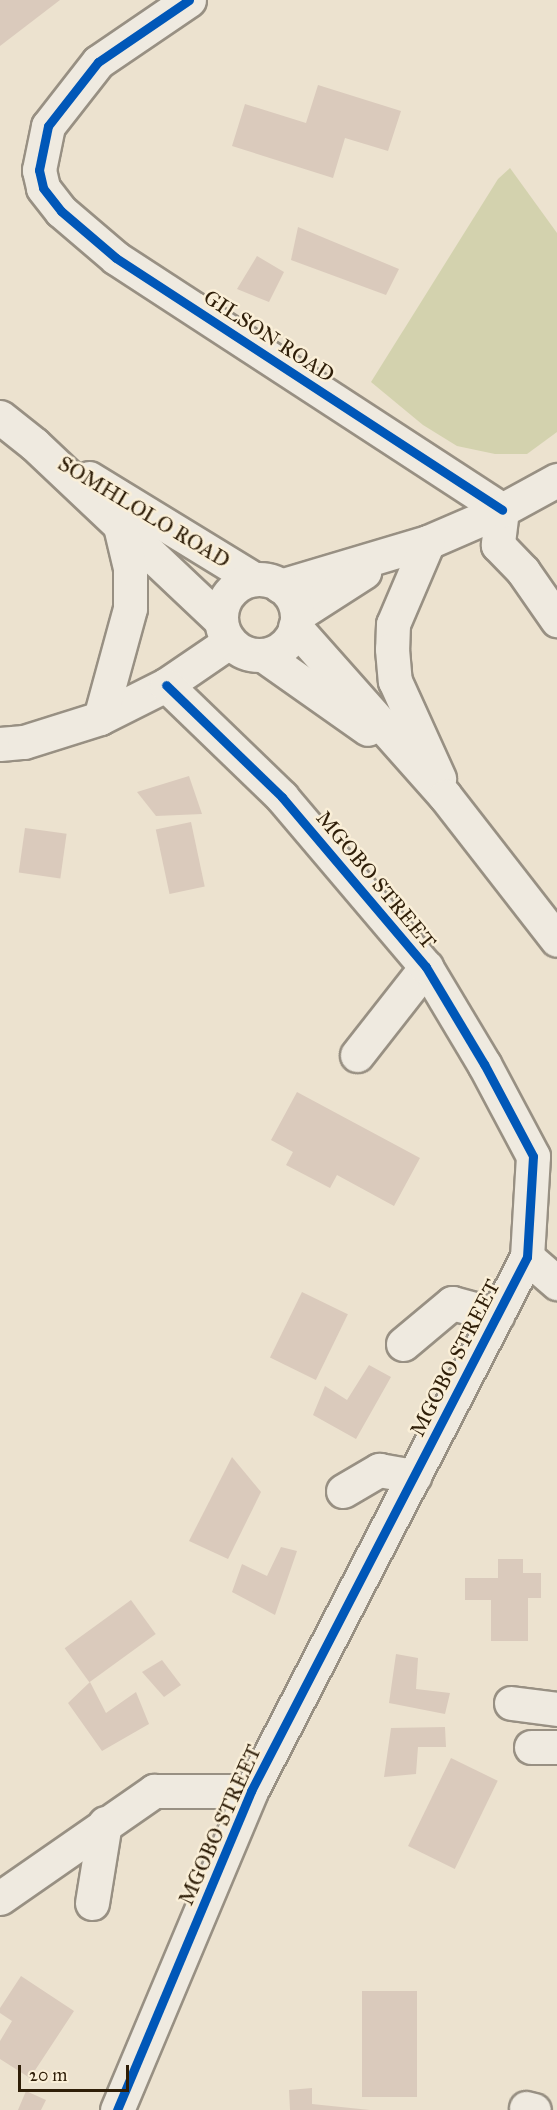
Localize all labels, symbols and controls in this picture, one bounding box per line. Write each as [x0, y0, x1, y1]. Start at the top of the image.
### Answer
street label: GILSON ROAD [199, 284, 339, 388]
street label: SOMHLOLO ROAD [54, 451, 234, 573]
street label: MGOBO STREET [311, 806, 441, 954]
street label: MGOBO STREET [405, 1275, 505, 1441]
street label: MGOBO STREET [173, 1741, 267, 1909]
scale bar [21, 2053, 132, 2091]
text: 20 m [29, 2064, 67, 2086]

